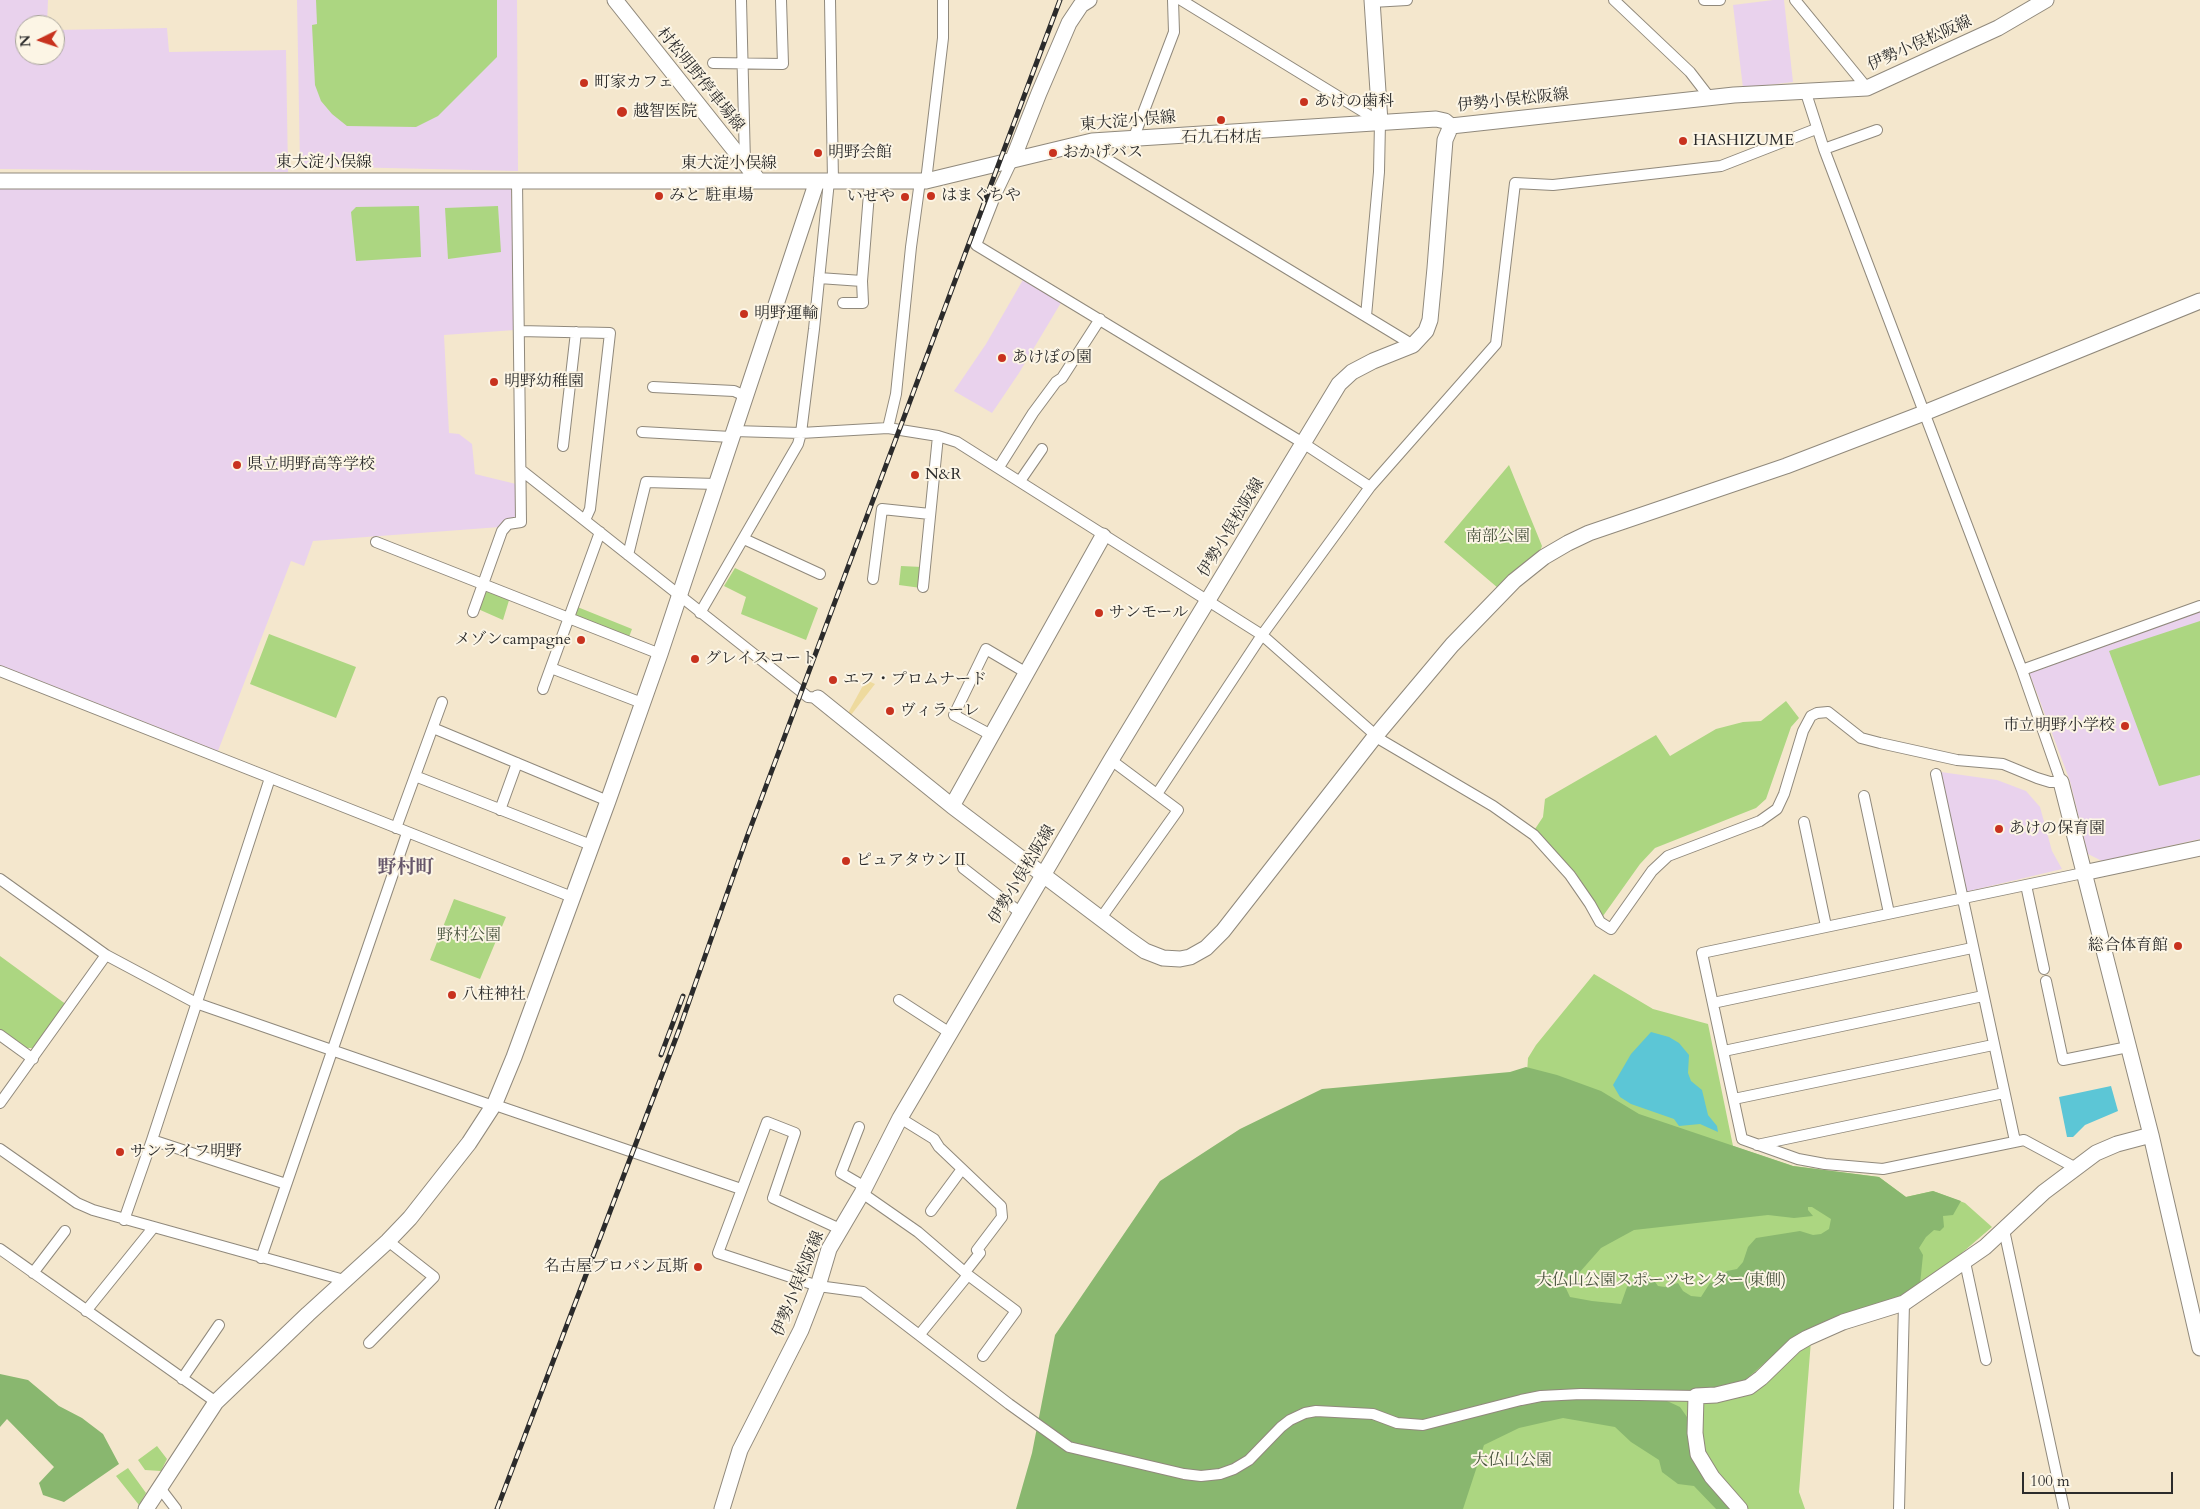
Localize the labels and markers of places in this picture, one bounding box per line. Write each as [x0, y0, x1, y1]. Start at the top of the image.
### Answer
place label: 町家カフェ [594, 73, 674, 93]
marker: 町家カフェ [578, 77, 590, 89]
place label: あけの歯科 [1314, 92, 1394, 112]
marker: あけの歯科 [1298, 96, 1310, 108]
place label: 越智医院 [633, 102, 697, 122]
marker: 越智医院 [615, 105, 629, 119]
marker: 石九石材店 [1215, 114, 1227, 126]
place label: 石九石材店 [1181, 128, 1261, 148]
place label: HASHIZUME [1693, 131, 1794, 151]
marker: HASHIZUME [1677, 135, 1689, 147]
place label: 明野会館 [828, 143, 892, 163]
place label: おかげバス [1063, 143, 1143, 163]
marker: 明野会館 [812, 147, 824, 159]
marker: おかげバス [1047, 147, 1059, 159]
place label: みと 駐車場 [669, 186, 753, 206]
place label: はまぐちや [941, 186, 1021, 206]
place label: いせや [847, 187, 895, 207]
marker: みと 駐車場 [653, 190, 665, 202]
marker: はまぐちや [925, 190, 937, 202]
marker: いせや [899, 191, 911, 203]
place label: 明野運輸 [754, 304, 818, 324]
marker: 明野運輸 [738, 308, 750, 320]
place label: あけぼの園 [1012, 348, 1092, 368]
marker: あけぼの園 [996, 352, 1008, 364]
place label: 明野幼稚園 [504, 372, 584, 392]
marker: 明野幼稚園 [488, 376, 500, 388]
place label: 県立明野高等学校 [247, 455, 375, 475]
marker: 県立明野高等学校 [231, 459, 243, 471]
place label: N&R [925, 465, 962, 485]
marker: N&R [909, 469, 921, 481]
place label: サンモール [1109, 603, 1188, 623]
marker: サンモール [1093, 607, 1105, 619]
place label: メゾンcampagne [455, 630, 571, 650]
marker: メゾンcampagne [575, 634, 587, 646]
place label: グレイスコート [705, 649, 817, 669]
marker: グレイスコート [689, 653, 701, 665]
place label: エフ・プロムナード [843, 670, 987, 690]
marker: エフ・プロムナード [827, 674, 839, 686]
place label: ヴィラーレ [900, 701, 980, 721]
marker: ヴィラーレ [884, 705, 896, 717]
place label: 市立明野小学校 [2003, 716, 2115, 736]
marker: 市立明野小学校 [2119, 720, 2131, 732]
place label: あけの保育園 [2009, 819, 2105, 839]
marker: あけの保育園 [1993, 823, 2005, 835]
place label: ピュアタウンⅡ [856, 851, 968, 871]
marker: ピュアタウンⅡ [840, 855, 852, 867]
place label: 総合体育館 [2088, 936, 2168, 956]
marker: 総合体育館 [2172, 940, 2184, 952]
place label: 八柱神社 [462, 985, 526, 1005]
marker: 八柱神社 [446, 989, 458, 1001]
place label: サンライフ明野 [130, 1142, 242, 1162]
marker: サンライフ明野 [114, 1146, 126, 1158]
place label: 名古屋プロパン瓦斯 [544, 1257, 688, 1277]
marker: 名古屋プロパン瓦斯 [692, 1261, 704, 1273]

